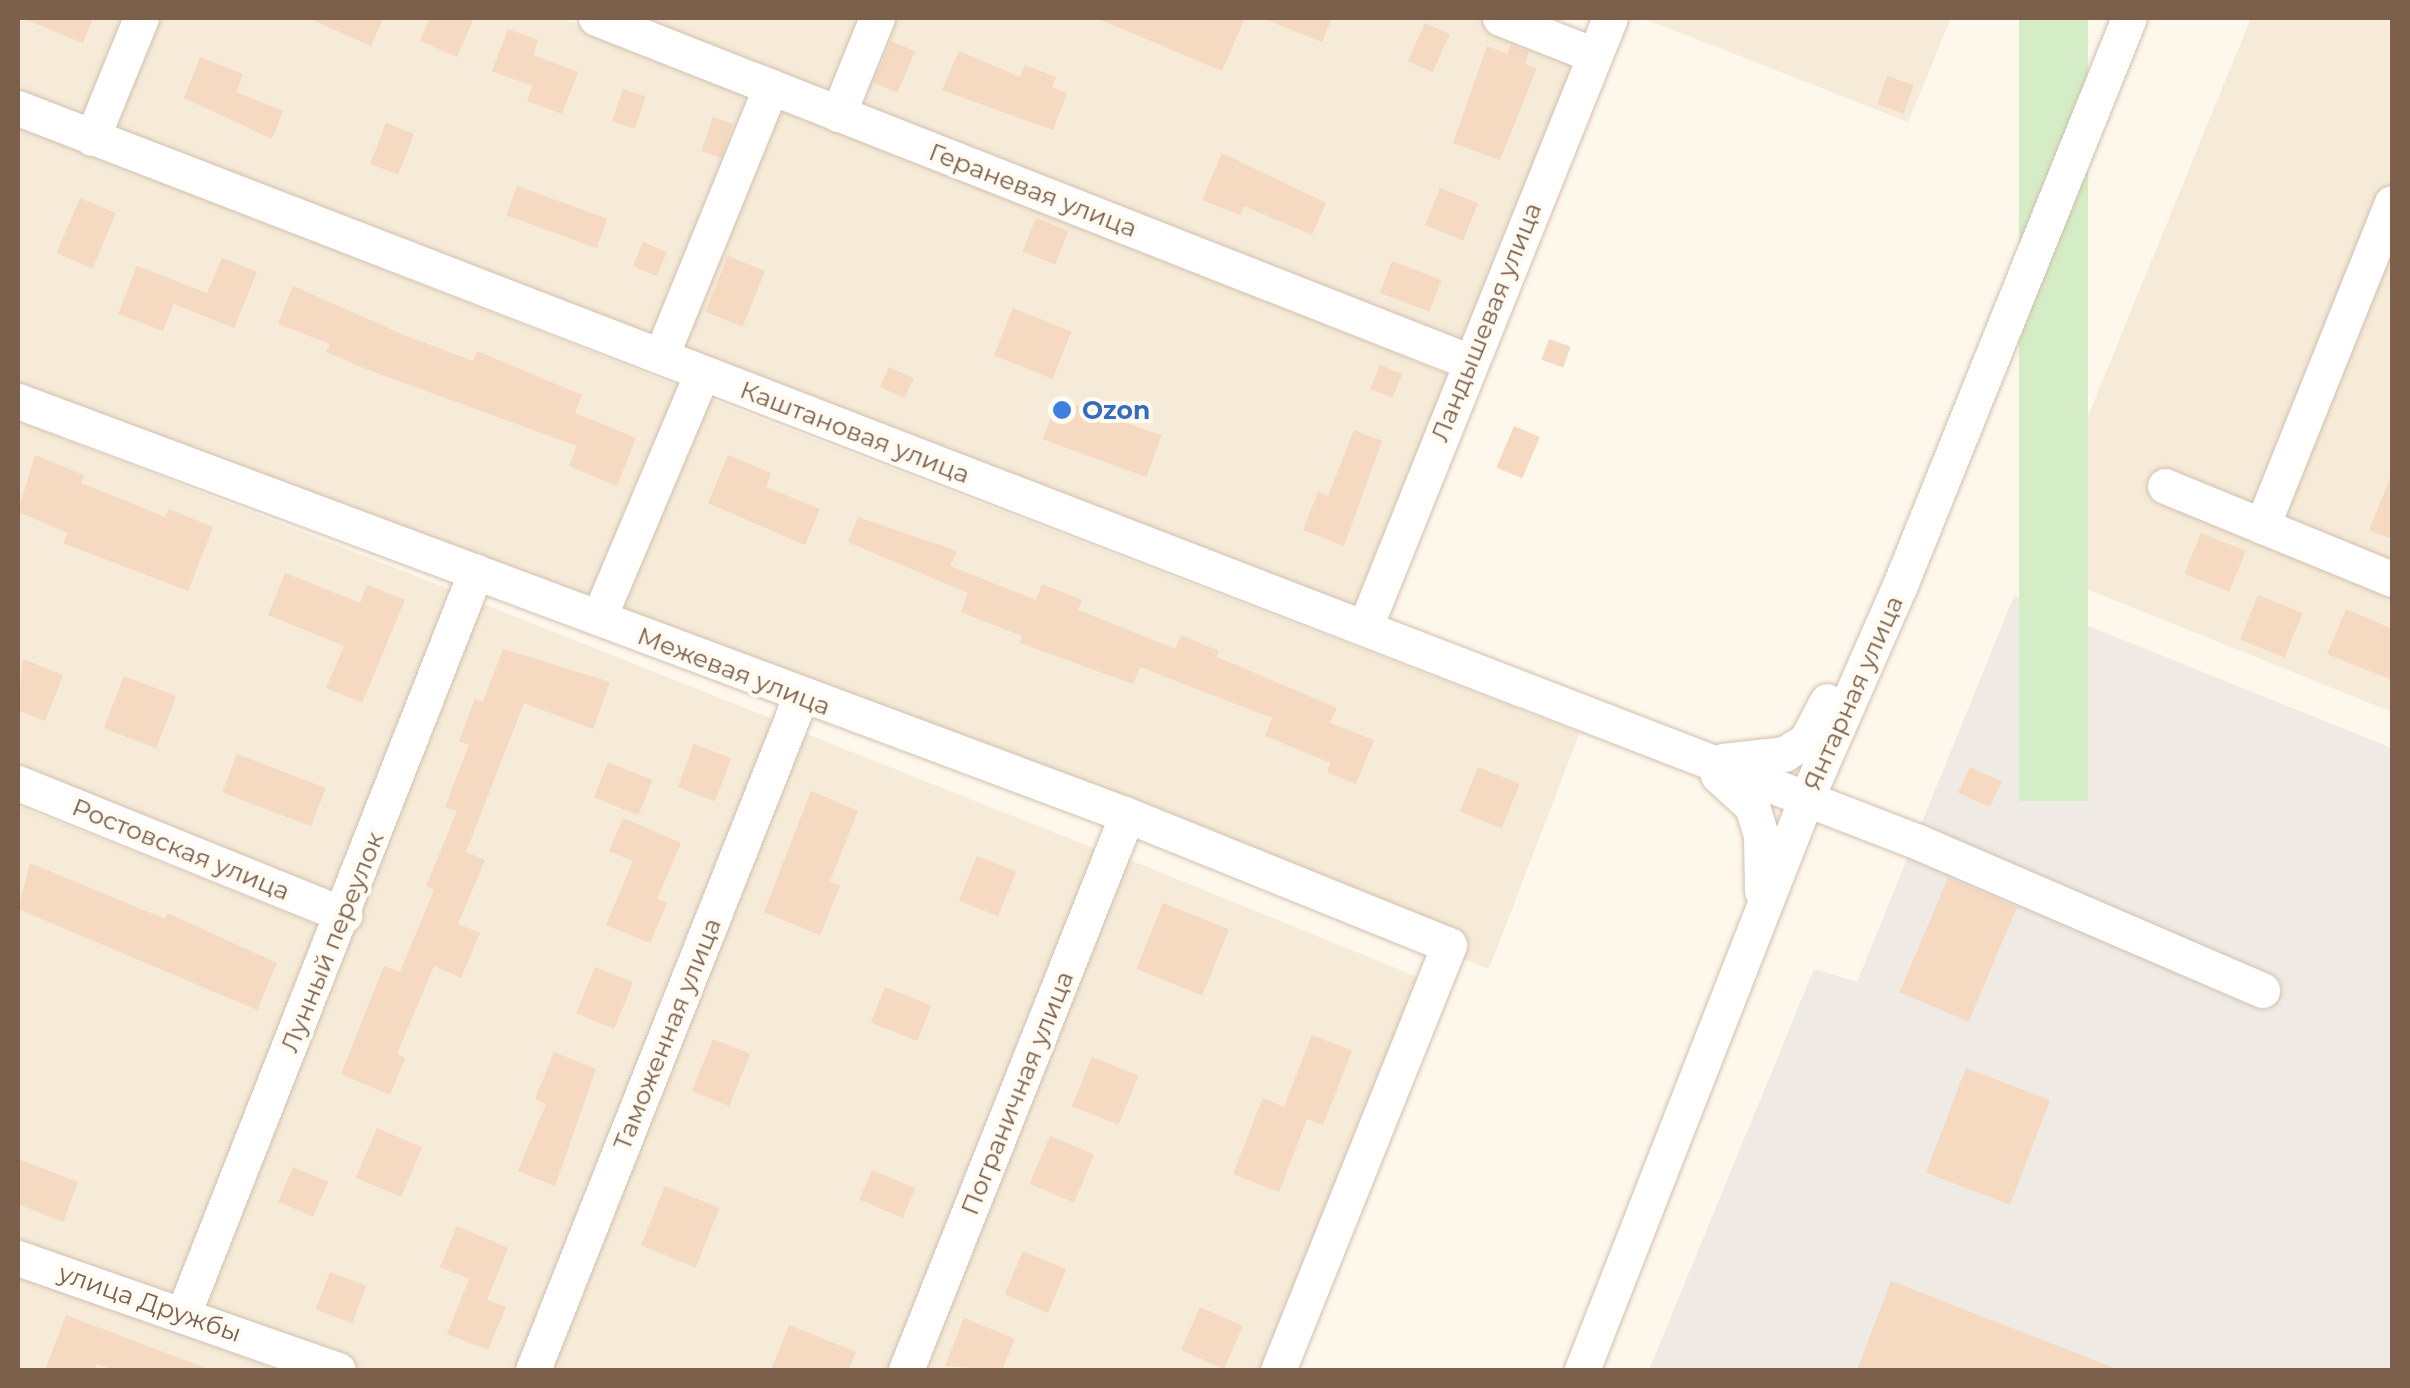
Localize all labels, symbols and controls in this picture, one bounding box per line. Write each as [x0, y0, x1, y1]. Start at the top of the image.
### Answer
street label: Гераневая улица [925, 137, 1141, 243]
street label: Ландышевая улица [1424, 198, 1548, 446]
street label: Каштановая улица [736, 374, 974, 490]
place label: Ozon [1082, 395, 1150, 425]
marker: Ozon [1051, 399, 1073, 421]
street label: Янтарная улица [1797, 591, 1909, 795]
street label: Межевая улица [633, 620, 835, 722]
street label: Ростовская улица [68, 792, 294, 906]
street label: Лунный переулок [274, 827, 390, 1057]
street label: Таможенная улица [607, 914, 727, 1154]
street label: Пограничная улица [954, 967, 1080, 1219]
street label: улица Дружбы [55, 1258, 245, 1348]

